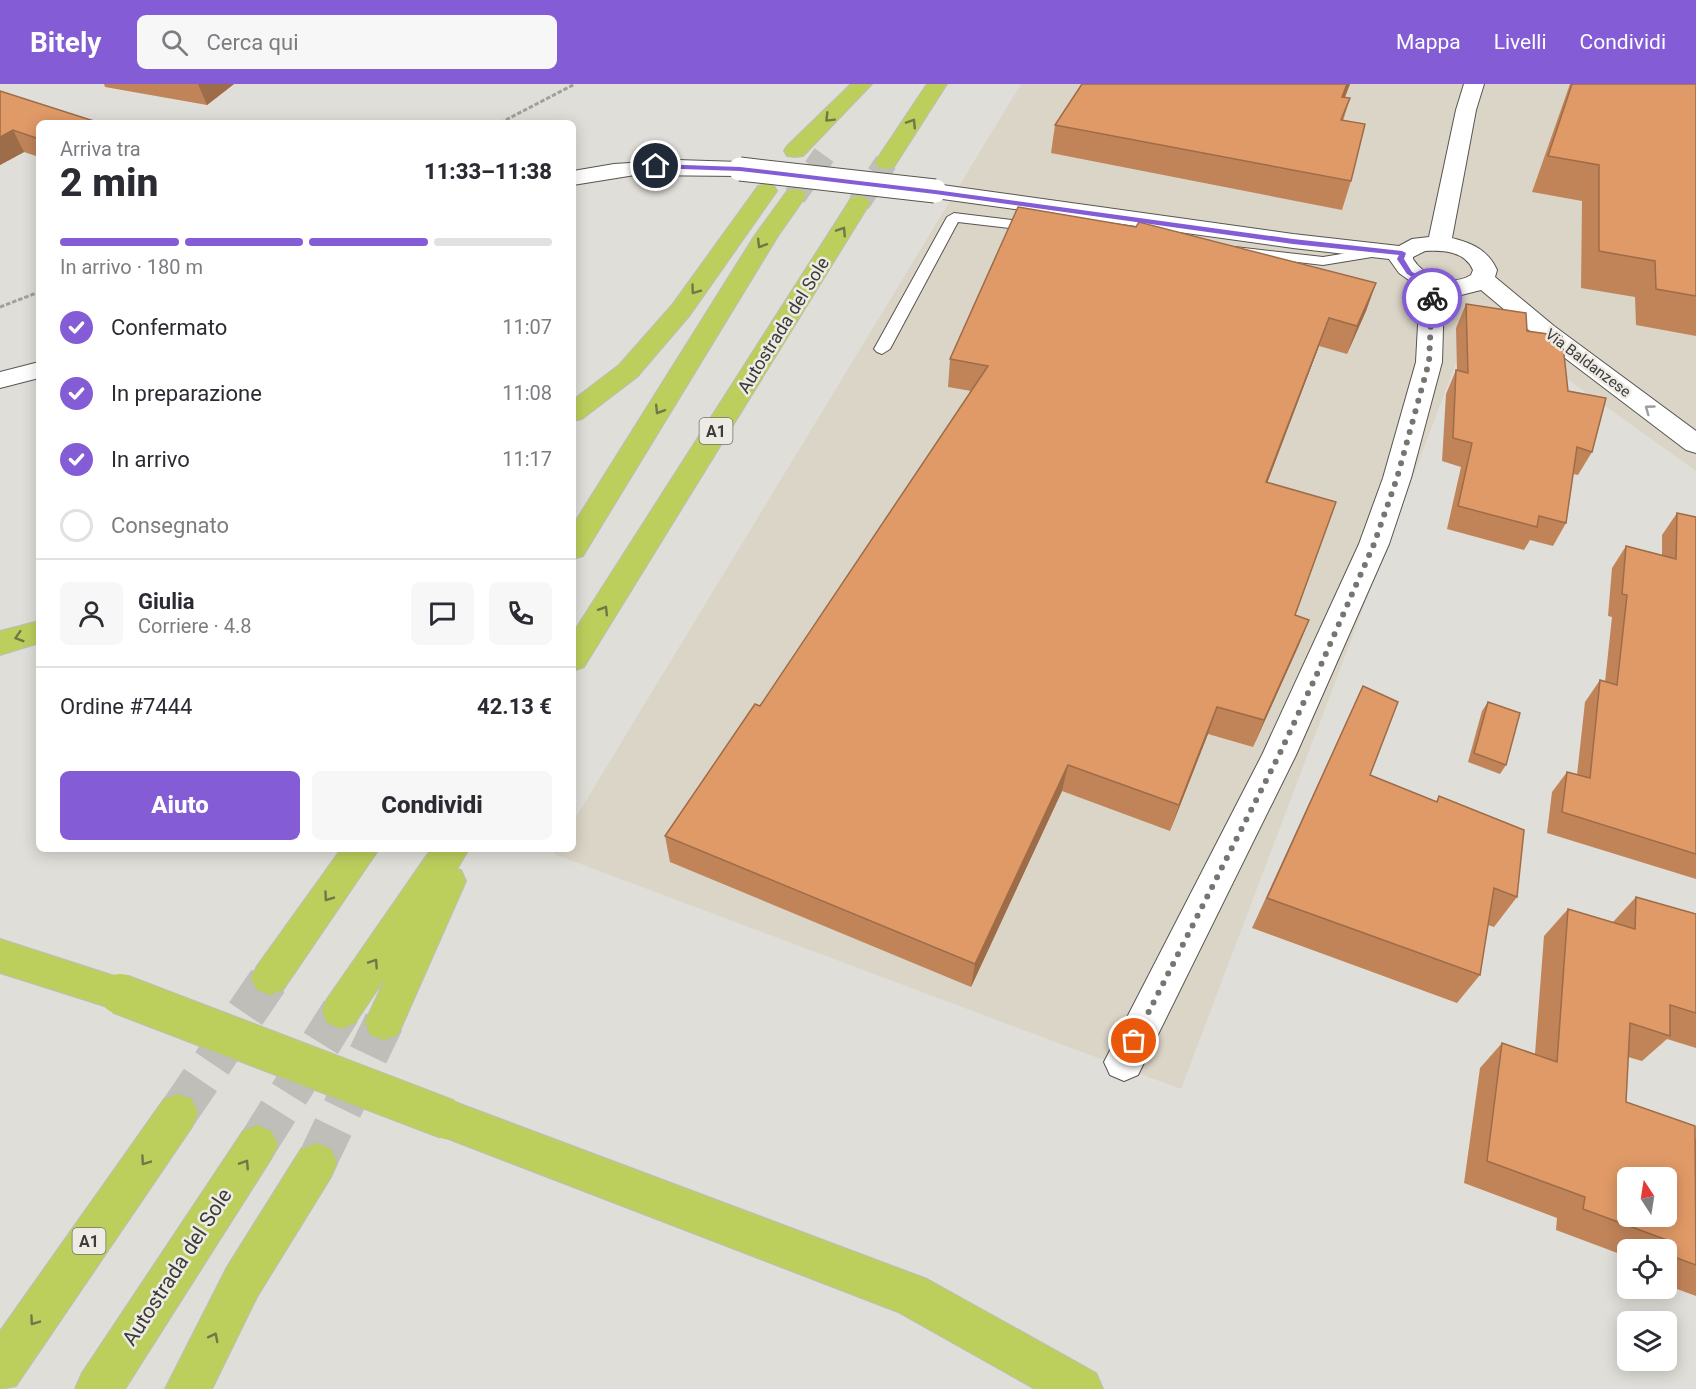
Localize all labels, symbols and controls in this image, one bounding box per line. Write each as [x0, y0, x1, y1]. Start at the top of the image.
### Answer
search box [137, 15, 557, 69]
text: Bitely [30, 26, 101, 59]
icon: search [158, 26, 191, 59]
text: Cerca qui [206, 30, 299, 55]
text: Mappa [1396, 30, 1461, 54]
text: Livelli [1494, 30, 1547, 54]
text: Condividi [1580, 30, 1666, 54]
one-way arrow [825, 110, 836, 121]
one-way arrow [904, 119, 916, 129]
text: Arriva tra [60, 137, 141, 161]
pin [630, 140, 681, 191]
icon: home [639, 149, 672, 182]
text: 11:33–11:38 [424, 159, 552, 184]
text: 2 min [60, 160, 158, 206]
one-way arrow [834, 227, 846, 237]
one-way arrow [757, 238, 769, 248]
street label: Autostrada del Sole [733, 253, 833, 397]
text: In arrivo · 180 m [60, 255, 203, 279]
courier [1402, 268, 1462, 328]
icon: bike [1416, 282, 1449, 315]
one-way arrow [692, 283, 703, 294]
icon: check [60, 311, 93, 344]
text: Confermato [111, 315, 227, 340]
text: 11:07 [502, 315, 552, 339]
street label: Via Baldanzese [1542, 325, 1634, 401]
icon: check [60, 377, 93, 410]
text: In preparazione [111, 381, 262, 406]
text: 11:08 [502, 381, 552, 405]
one-way arrow [654, 404, 666, 414]
one-way arrow [1645, 405, 1656, 416]
road number: A1 [700, 418, 732, 444]
icon: check [60, 443, 93, 476]
text: In arrivo [111, 447, 190, 472]
text: 11:17 [502, 447, 552, 471]
text: Consegnato [111, 513, 229, 538]
button: person [60, 582, 123, 645]
button: chat [411, 582, 474, 645]
button: phone [489, 582, 552, 645]
text: Giulia [138, 589, 195, 614]
one-way arrow [597, 606, 609, 616]
text: Corriere · 4.8 [138, 614, 252, 638]
one-way arrow [15, 630, 25, 642]
text: Ordine #7444 [60, 694, 192, 719]
text: 42.13 € [477, 694, 552, 719]
button: Aiuto [60, 771, 300, 840]
button: Condividi [312, 771, 552, 840]
one-way arrow [324, 890, 335, 901]
one-way arrow [367, 959, 378, 970]
pin [1108, 1015, 1159, 1066]
icon: bag [1117, 1024, 1150, 1057]
one-way arrow [141, 1154, 152, 1165]
one-way arrow [237, 1160, 249, 1170]
north arrow [1617, 1167, 1677, 1227]
map controls [1617, 1167, 1677, 1371]
street label: Autostrada del Sole [117, 1184, 237, 1350]
road number: A1 [72, 1228, 106, 1254]
button: locate [1617, 1239, 1677, 1299]
button: layers [1617, 1311, 1677, 1371]
one-way arrow [30, 1315, 41, 1326]
one-way arrow [207, 1333, 218, 1343]

